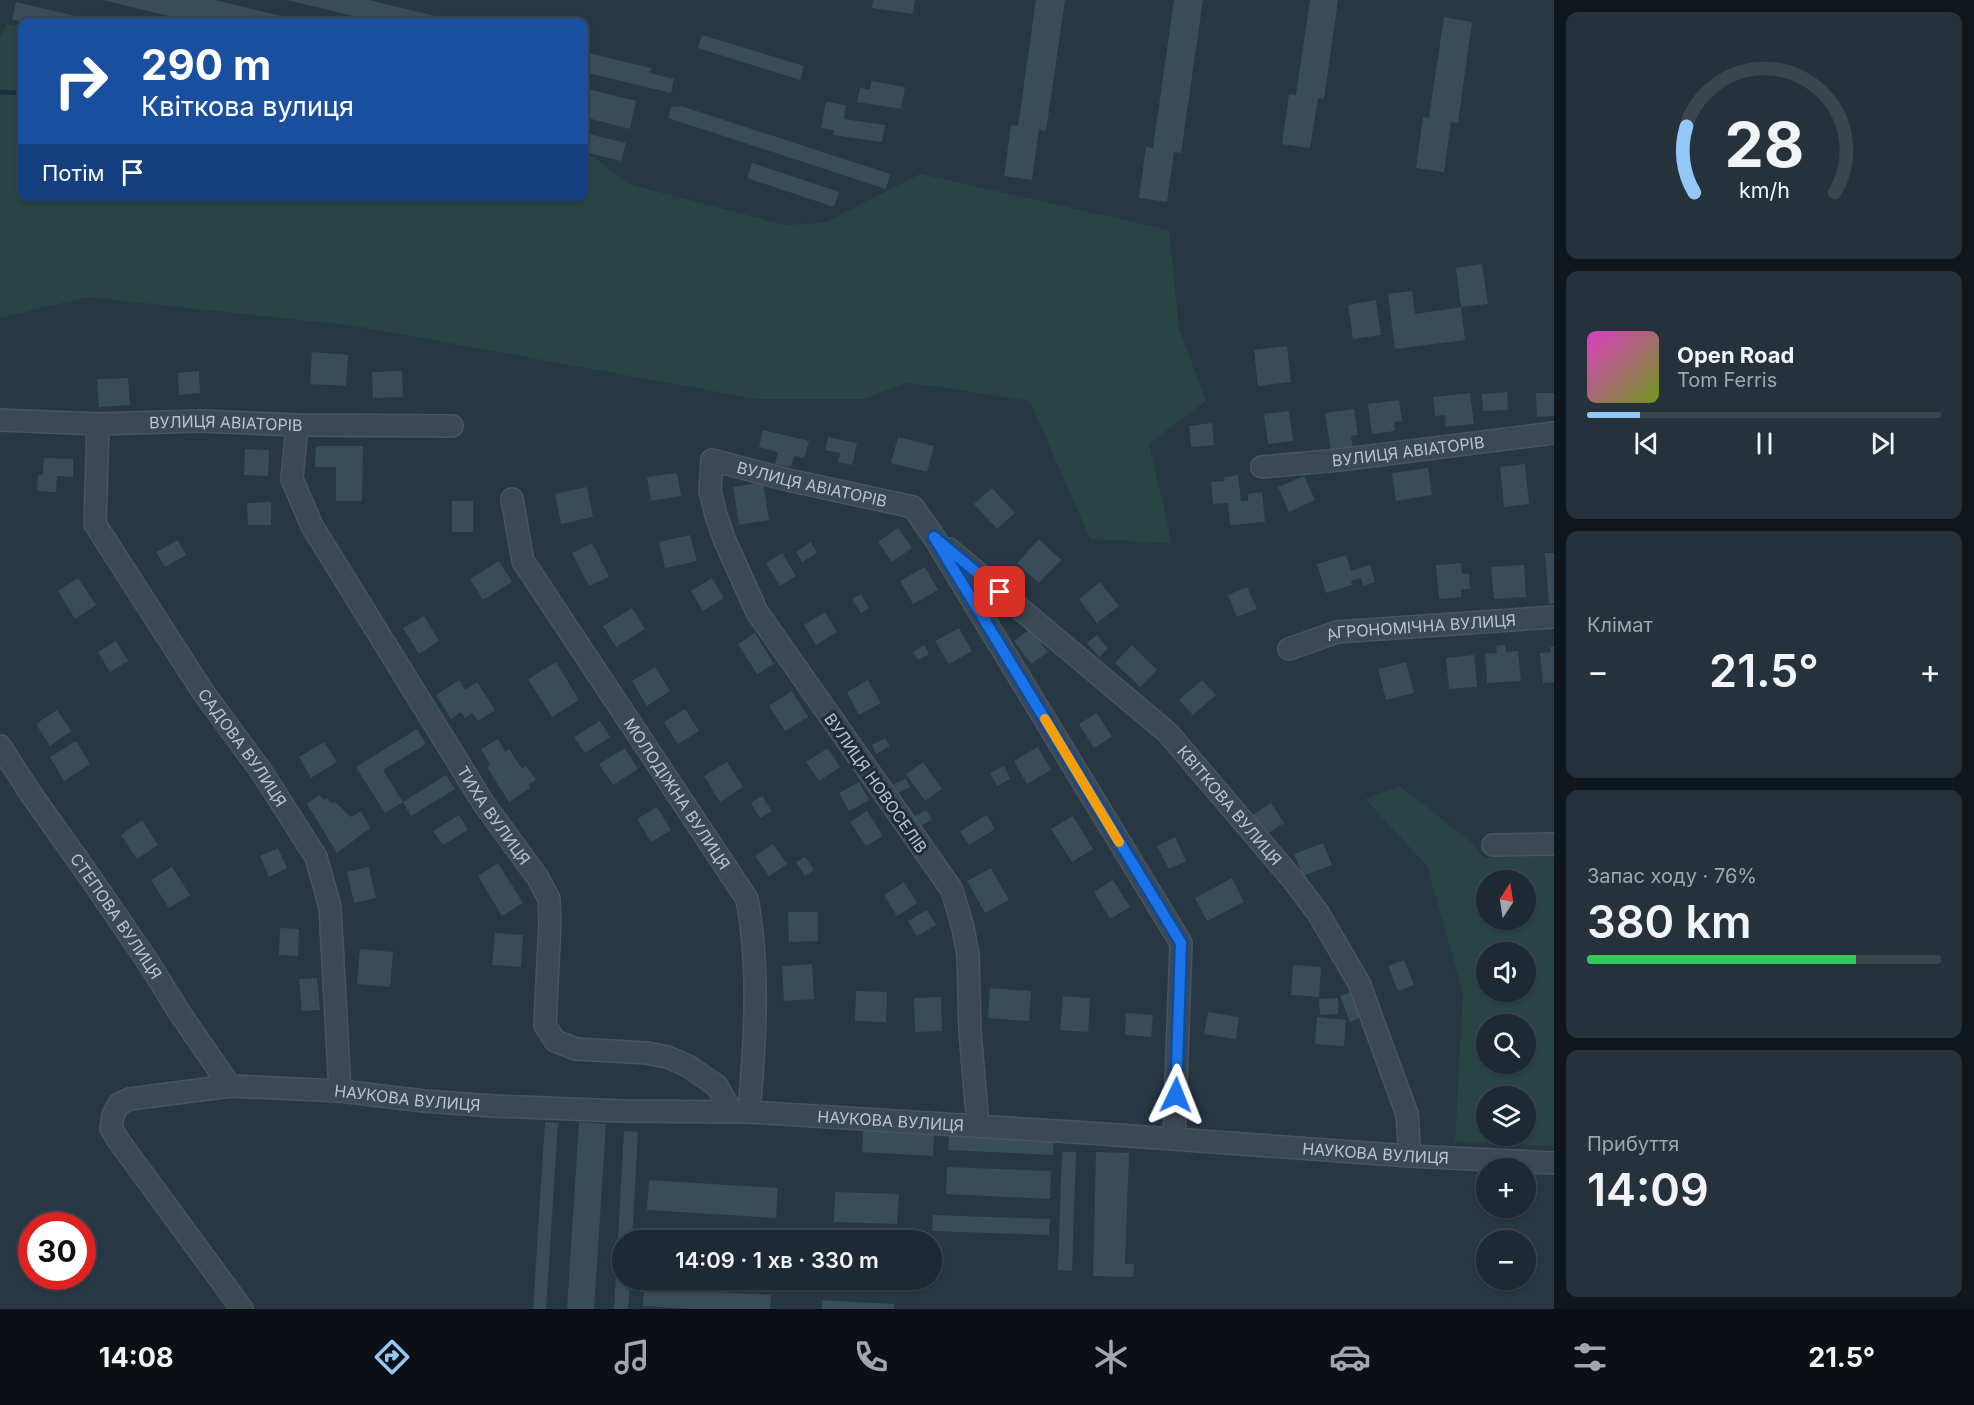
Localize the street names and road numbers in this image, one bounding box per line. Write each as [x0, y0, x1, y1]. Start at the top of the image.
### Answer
street label: ВУЛИЦЯ АВІАТОРІВ [149, 411, 303, 435]
street label: ВУЛИЦЯ АВІАТОРІВ [1331, 432, 1486, 471]
street label: ВУЛИЦЯ АВІАТОРІВ [735, 457, 889, 511]
street label: АГРОНОМІЧНА ВУЛИЦЯ [1323, 610, 1517, 645]
street label: САДОВА ВУЛИЦЯ [194, 685, 291, 810]
street label: ВУЛИЦЯ НОВОСЕЛІВ [820, 709, 932, 857]
street label: МОЛОДІЖНА ВУЛИЦЯ [620, 714, 735, 873]
street label: КВІТКОВА ВУЛИЦЯ [1173, 741, 1286, 869]
street label: ТИХА ВУЛИЦЯ [453, 762, 535, 868]
street label: СТЕПОВА ВУЛИЦЯ [66, 849, 166, 983]
street label: НАУКОВА ВУЛИЦЯ [333, 1080, 481, 1115]
street label: НАУКОВА ВУЛИЦЯ [817, 1106, 964, 1135]
street label: НАУКОВА ВУЛИЦЯ [1302, 1138, 1449, 1168]

